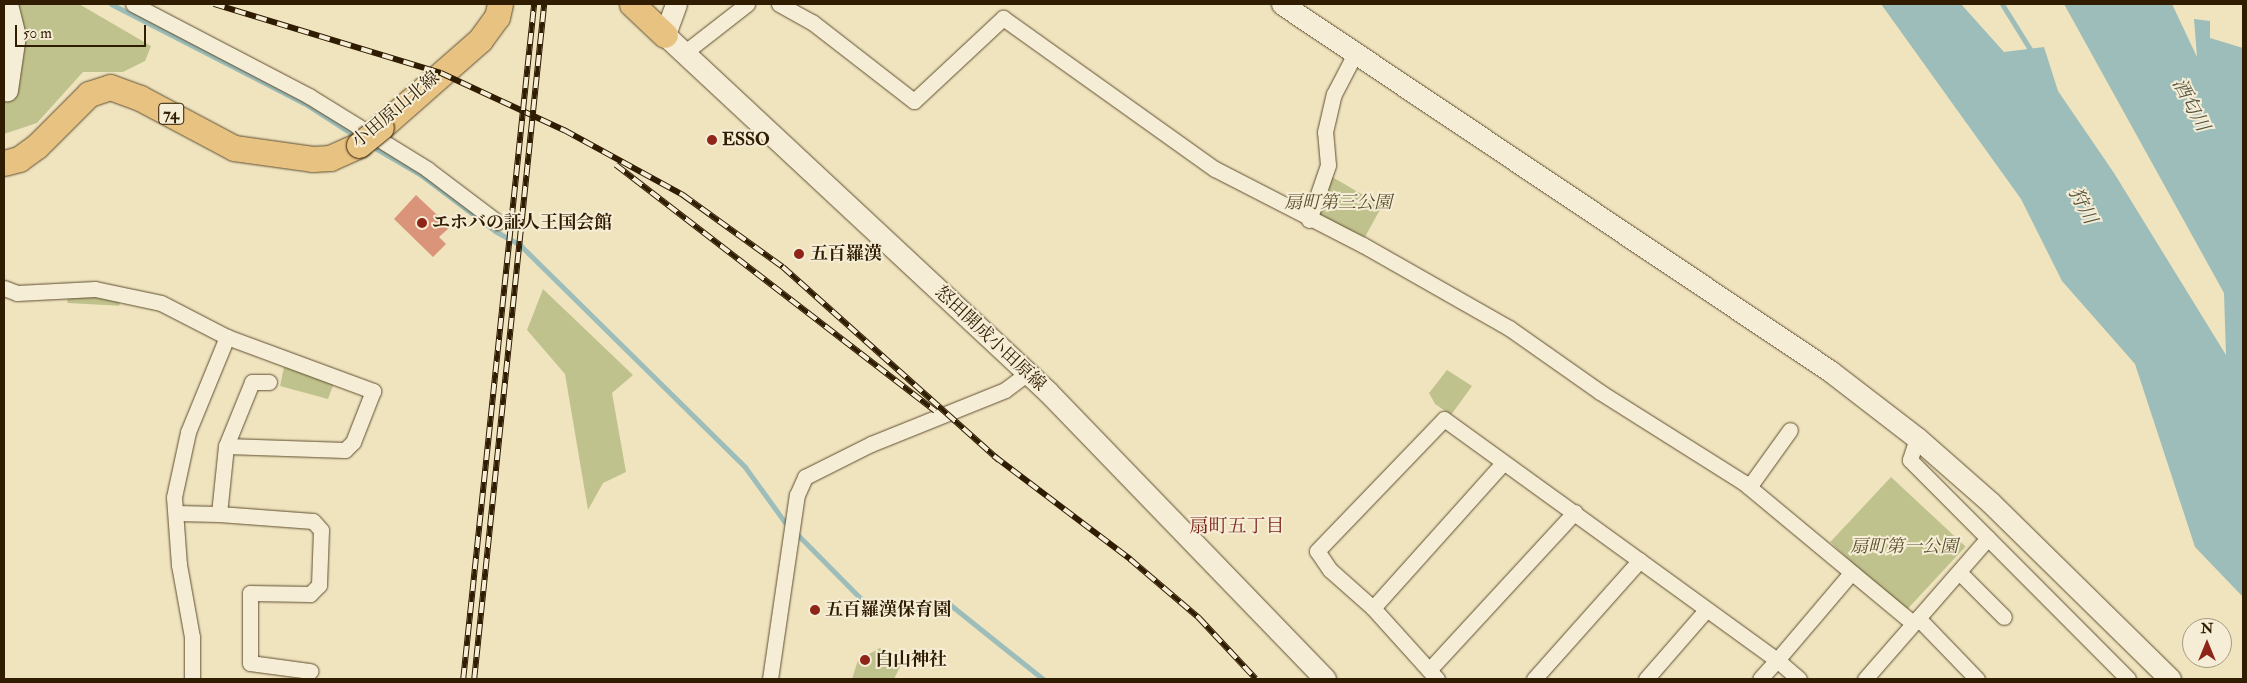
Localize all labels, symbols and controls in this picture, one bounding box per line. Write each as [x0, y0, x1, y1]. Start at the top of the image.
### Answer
scale bar [18, 15, 149, 47]
text: 50 m [23, 24, 52, 43]
street label: 小田原山北線 [348, 67, 444, 153]
water label: 酒匂川 [2167, 74, 2213, 136]
road number: 74 [157, 100, 185, 128]
place label: ESSO [722, 129, 770, 151]
marker: ESSO [706, 134, 718, 146]
water label: 狩川 [2063, 184, 2101, 228]
park label: 扇町第三公園 [1284, 192, 1392, 214]
place label: エホバの証人王国会館 [432, 212, 612, 234]
marker: エホバの証人王国会館 [416, 217, 428, 229]
place label: 五百羅漢 [810, 243, 882, 265]
marker: 五百羅漢 [792, 247, 806, 261]
street label: 怒田開成小田原線 [930, 282, 1050, 396]
district label: 扇町五丁目 [1190, 516, 1284, 538]
park label: 扇町第一公園 [1850, 536, 1958, 558]
place label: 五百羅漢保育園 [825, 599, 951, 621]
marker: 五百羅漢保育園 [809, 604, 821, 616]
north arrow [2182, 618, 2232, 668]
text: N [2201, 620, 2213, 637]
place label: 白山神社 [875, 649, 947, 671]
marker: 白山神社 [859, 654, 871, 666]

